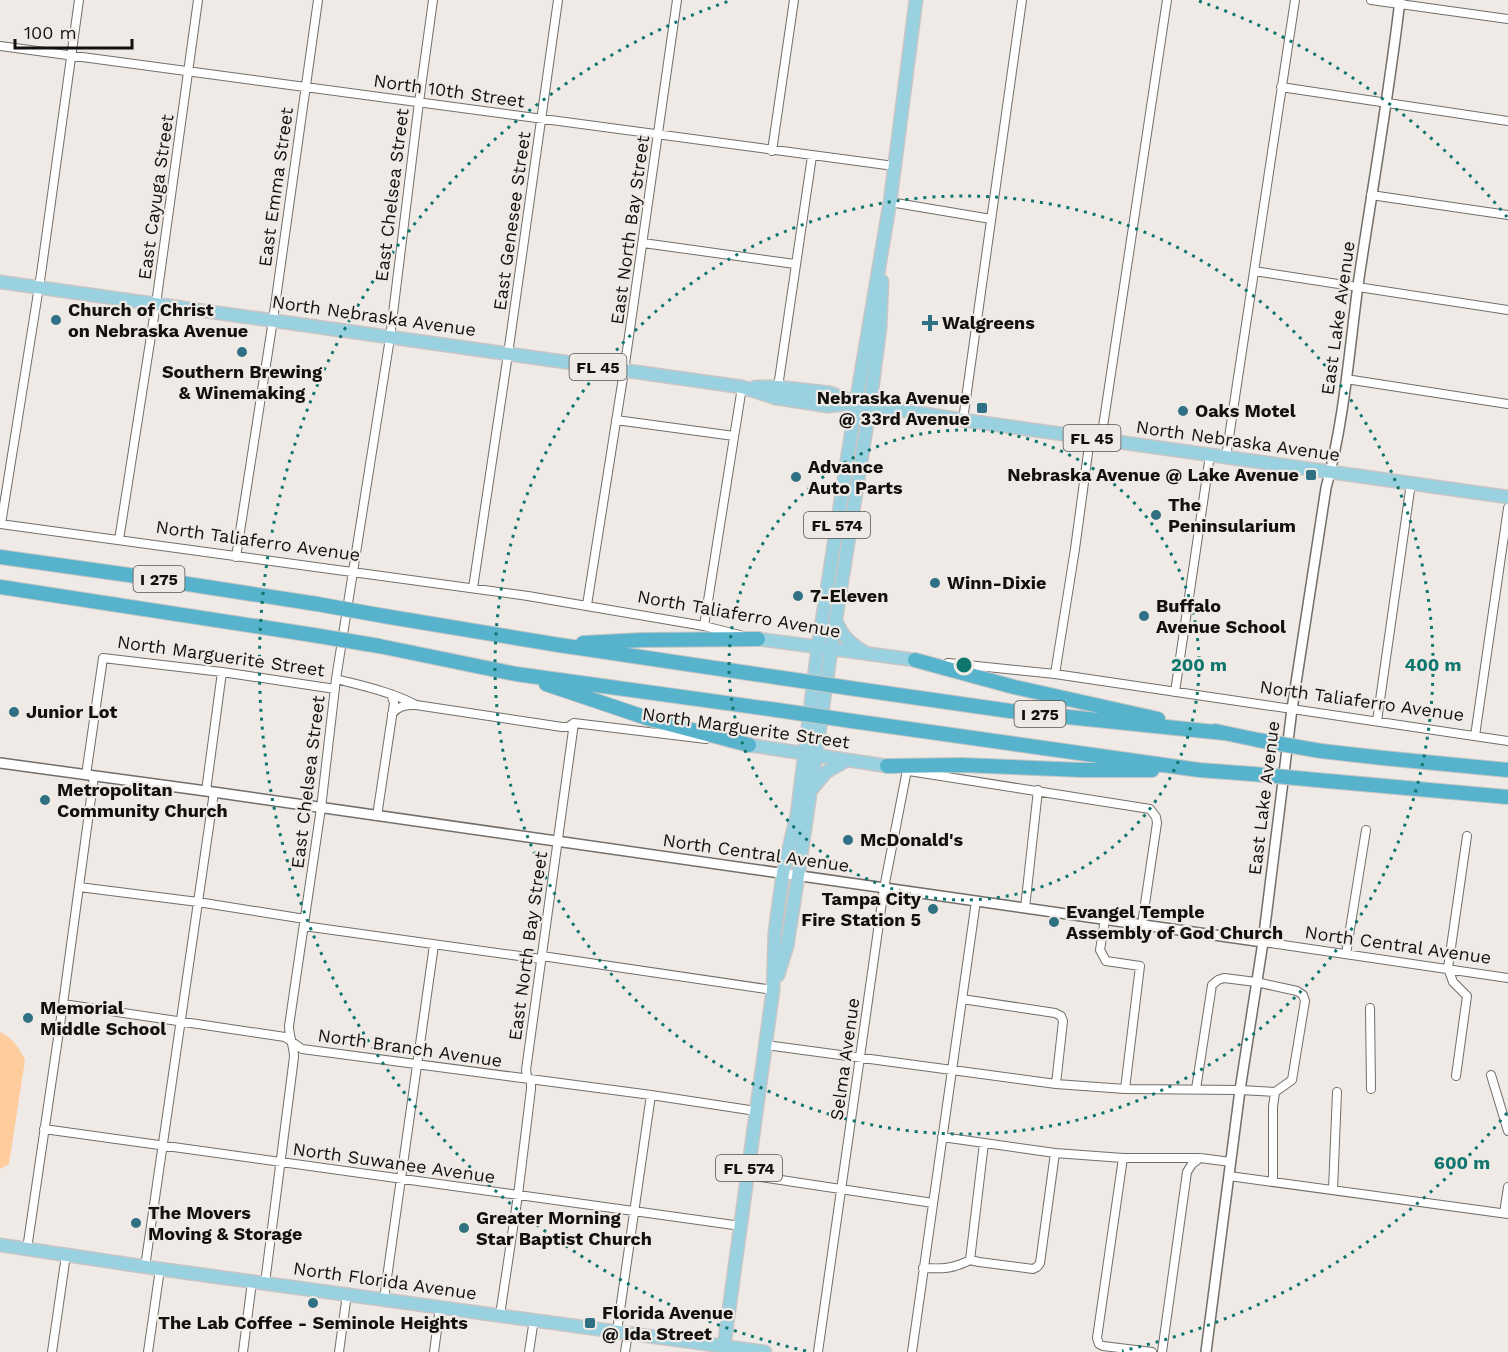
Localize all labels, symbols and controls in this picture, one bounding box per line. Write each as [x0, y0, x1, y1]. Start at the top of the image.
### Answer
scale bar [15, 12, 132, 50]
text: 100 m [24, 22, 77, 43]
street label: North 10th Street [372, 70, 526, 112]
street label: East Emma Street [254, 105, 297, 268]
street label: East Chelsea Street [370, 107, 413, 283]
street label: East Cayuga Street [133, 112, 178, 281]
street label: East Genesee Street [489, 130, 535, 312]
street label: East North Bay Street [606, 133, 653, 326]
street label: East Lake Avenue [1316, 240, 1359, 396]
street label: North Nebraska Avenue [271, 291, 477, 340]
place label: Church of Christ on Nebraska Avenue [68, 299, 248, 341]
place label: Walgreens [942, 312, 1035, 333]
marker: Church of Christ on Nebraska Avenue [49, 313, 63, 327]
marker: Walgreens [923, 316, 937, 330]
marker: Southern Brewing & Winemaking [235, 345, 249, 359]
road number: FL 45 [570, 354, 626, 380]
place label: Southern Brewing & Winemaking [162, 361, 323, 403]
place label: Nebraska Avenue @ 33rd Avenue [817, 387, 970, 429]
place label: Oaks Motel [1195, 400, 1296, 421]
marker: Nebraska Avenue @ 33rd Avenue [975, 401, 989, 415]
marker: Oaks Motel [1176, 404, 1190, 418]
street label: North Nebraska Avenue [1135, 416, 1341, 465]
road number: FL 45 [1064, 425, 1120, 451]
place label: Advance Auto Parts [808, 456, 903, 498]
place label: Nebraska Avenue @ Lake Avenue [1007, 464, 1299, 485]
marker: Nebraska Avenue @ Lake Avenue [1304, 468, 1318, 482]
marker: Advance Auto Parts [789, 470, 803, 484]
place label: The Peninsularium [1168, 494, 1296, 536]
marker: The Peninsularium [1149, 508, 1163, 522]
road number: FL 574 [804, 512, 870, 538]
street label: North Taliaferro Avenue [155, 516, 362, 565]
road number: I 275 [134, 566, 184, 592]
place label: Winn-Dixie [947, 572, 1046, 593]
marker: Winn-Dixie [928, 576, 942, 590]
street label: North Taliaferro Avenue [636, 585, 842, 642]
place label: 7-Eleven [810, 585, 888, 606]
marker: 7-Eleven [791, 589, 805, 603]
place label: Buffalo Avenue School [1156, 595, 1286, 637]
marker: Buffalo Avenue School [1137, 609, 1151, 623]
street label: North Marguerite Street [116, 631, 327, 681]
text: 200 m [1171, 654, 1227, 675]
text: 400 m [1405, 654, 1461, 675]
centre of rings [954, 655, 974, 675]
street label: North Taliaferro Avenue [1259, 676, 1466, 725]
street label: East Chelsea Street [286, 694, 329, 870]
place label: Junior Lot [26, 701, 117, 722]
road number: I 275 [1014, 701, 1066, 727]
street label: North Marguerite Street [641, 703, 852, 753]
marker: Junior Lot [7, 705, 21, 719]
street label: East Lake Avenue [1244, 720, 1283, 876]
place label: Metropolitan Community Church [57, 779, 228, 821]
marker: Metropolitan Community Church [38, 793, 52, 807]
street label: North Central Avenue [662, 829, 851, 876]
place label: McDonald's [860, 829, 963, 850]
marker: McDonald's [841, 833, 855, 847]
street label: East North Bay Street [504, 849, 551, 1042]
place label: Tampa City Fire Station 5 [801, 888, 922, 930]
place label: Evangel Temple Assembly of God Church [1066, 901, 1283, 943]
marker: Tampa City Fire Station 5 [926, 902, 940, 916]
marker: Evangel Temple Assembly of God Church [1047, 915, 1061, 929]
street label: North Central Avenue [1304, 921, 1493, 968]
street label: Selma Avenue [826, 996, 863, 1122]
place label: Memorial Middle School [40, 997, 166, 1039]
marker: Memorial Middle School [21, 1011, 35, 1025]
street label: North Branch Avenue [317, 1024, 504, 1071]
street label: North Suwanee Avenue [292, 1138, 497, 1187]
text: 600 m [1434, 1152, 1490, 1173]
road number: FL 574 [716, 1155, 782, 1181]
place label: The Movers Moving & Storage [148, 1202, 302, 1244]
place label: Greater Morning Star Baptist Church [476, 1207, 652, 1249]
marker: The Movers Moving & Storage [129, 1216, 143, 1230]
marker: Greater Morning Star Baptist Church [457, 1221, 471, 1235]
street label: North Florida Avenue [292, 1257, 478, 1304]
marker: The Lab Coffee - Seminole Heights [306, 1296, 320, 1310]
place label: Florida Avenue @ Ida Street [602, 1302, 733, 1344]
place label: The Lab Coffee - Seminole Heights [158, 1312, 468, 1333]
marker: Florida Avenue @ Ida Street [583, 1316, 597, 1330]

